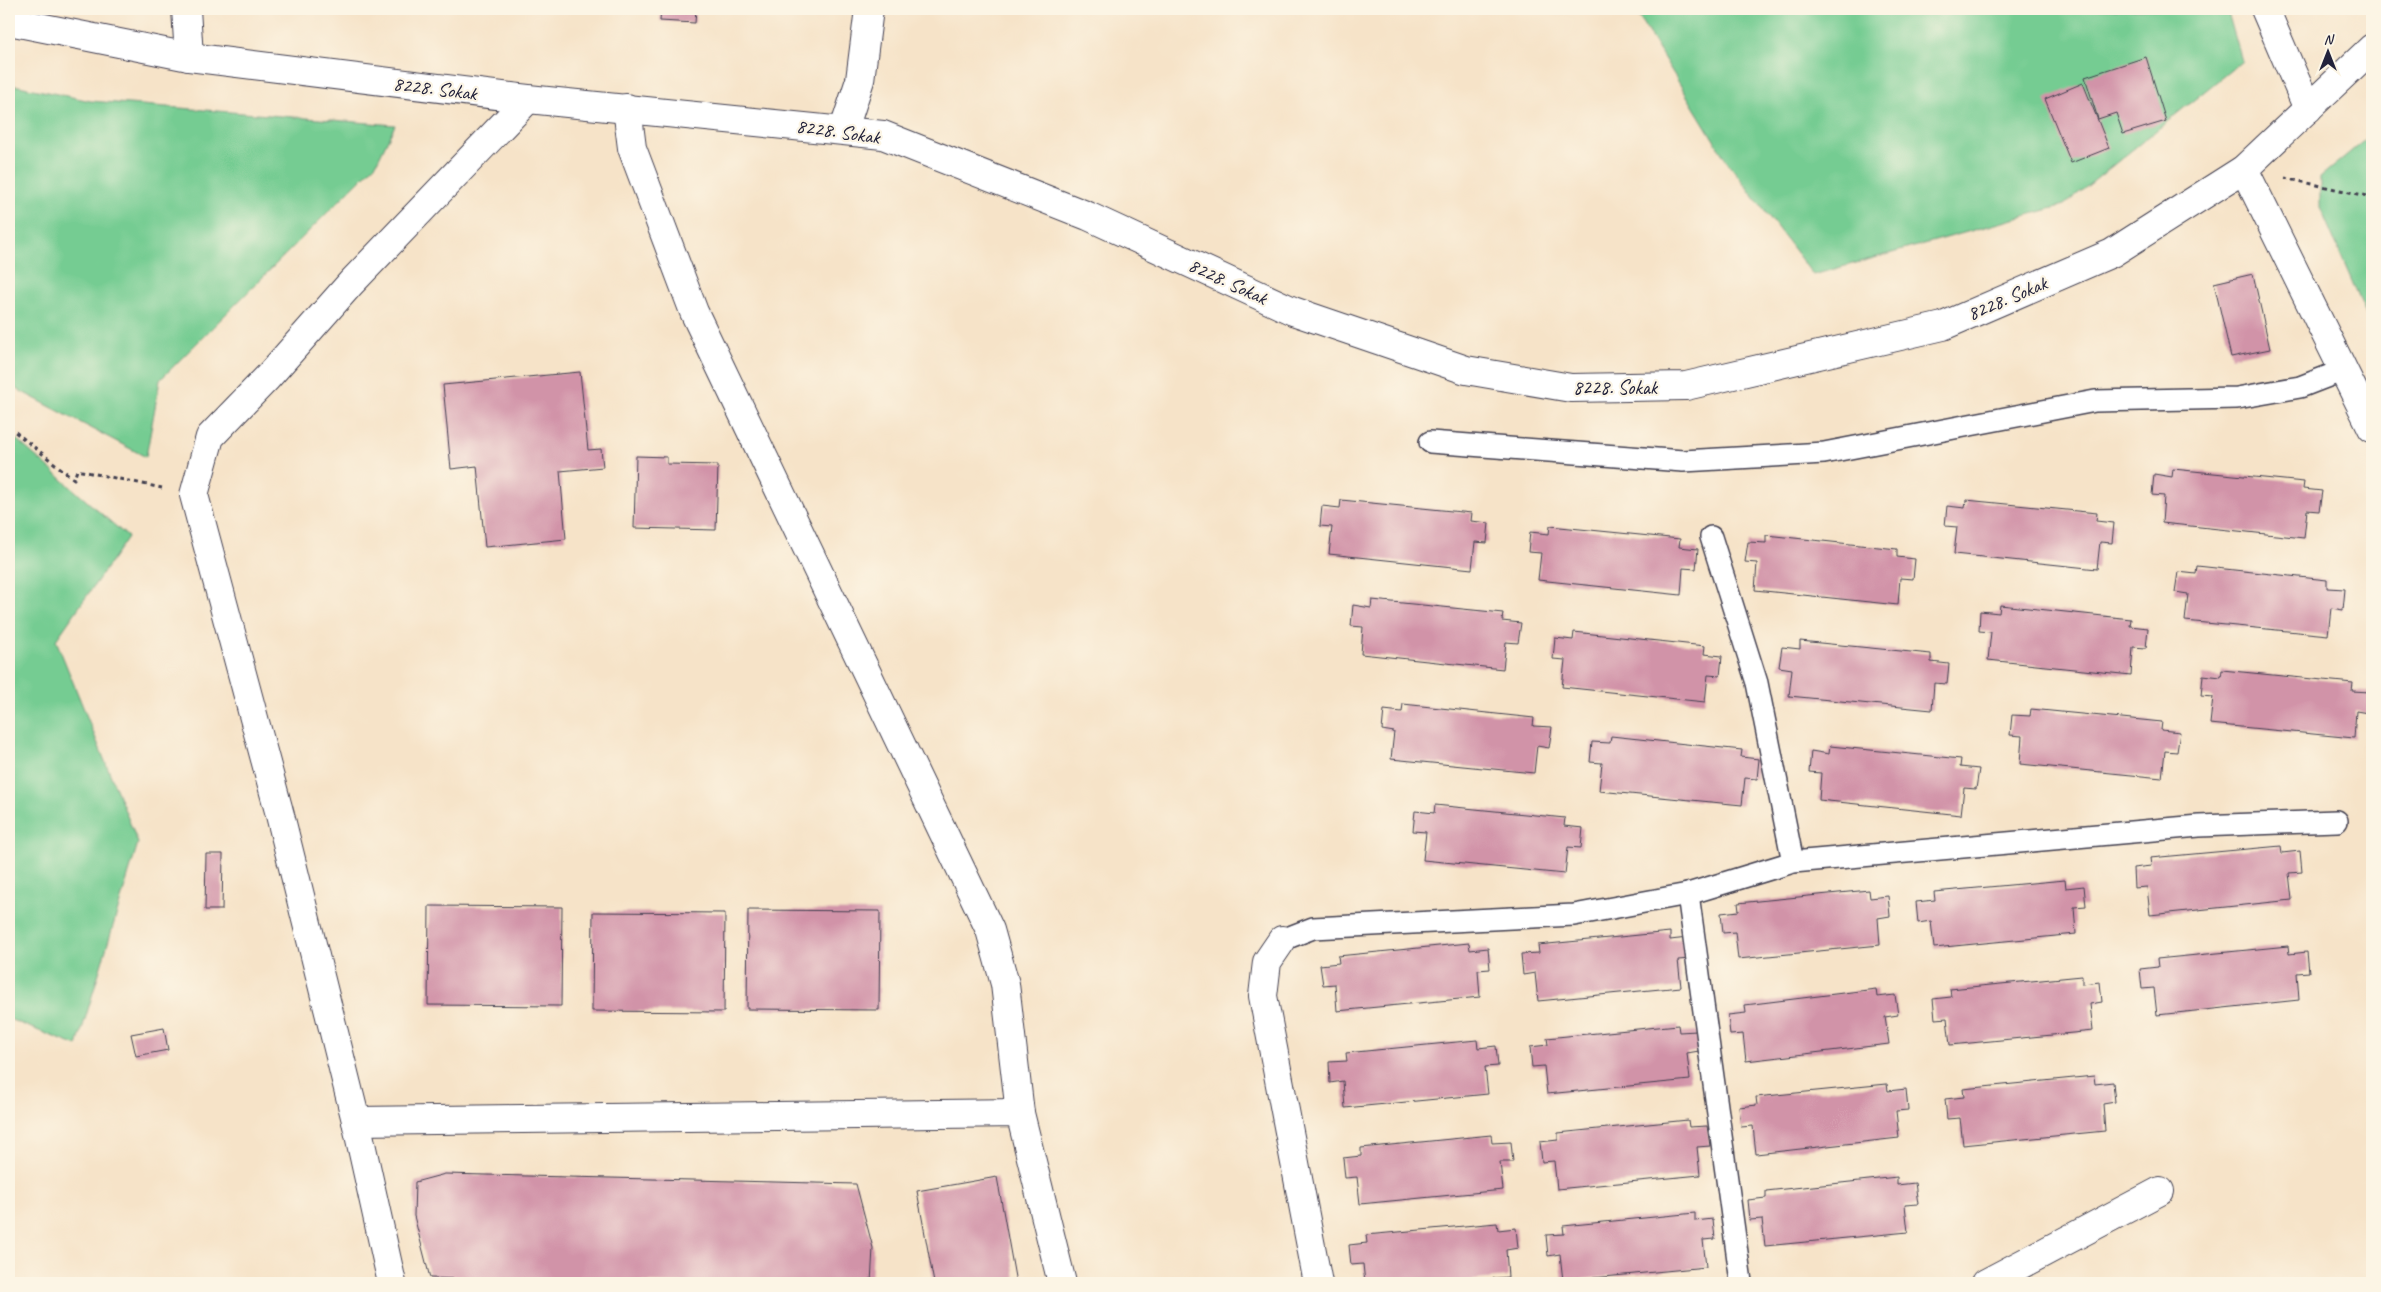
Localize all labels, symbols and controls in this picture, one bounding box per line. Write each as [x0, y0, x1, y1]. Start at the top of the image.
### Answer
north arrow [2304, 28, 2354, 78]
text: N [2324, 31, 2335, 48]
street label: 8228. Sokak [392, 71, 480, 106]
street label: 8228. Sokak [795, 113, 883, 150]
street label: 8228. Sokak [1184, 252, 1273, 311]
street label: 8228. Sokak [1964, 270, 2052, 326]
street label: 8228. Sokak [1573, 375, 1659, 400]

